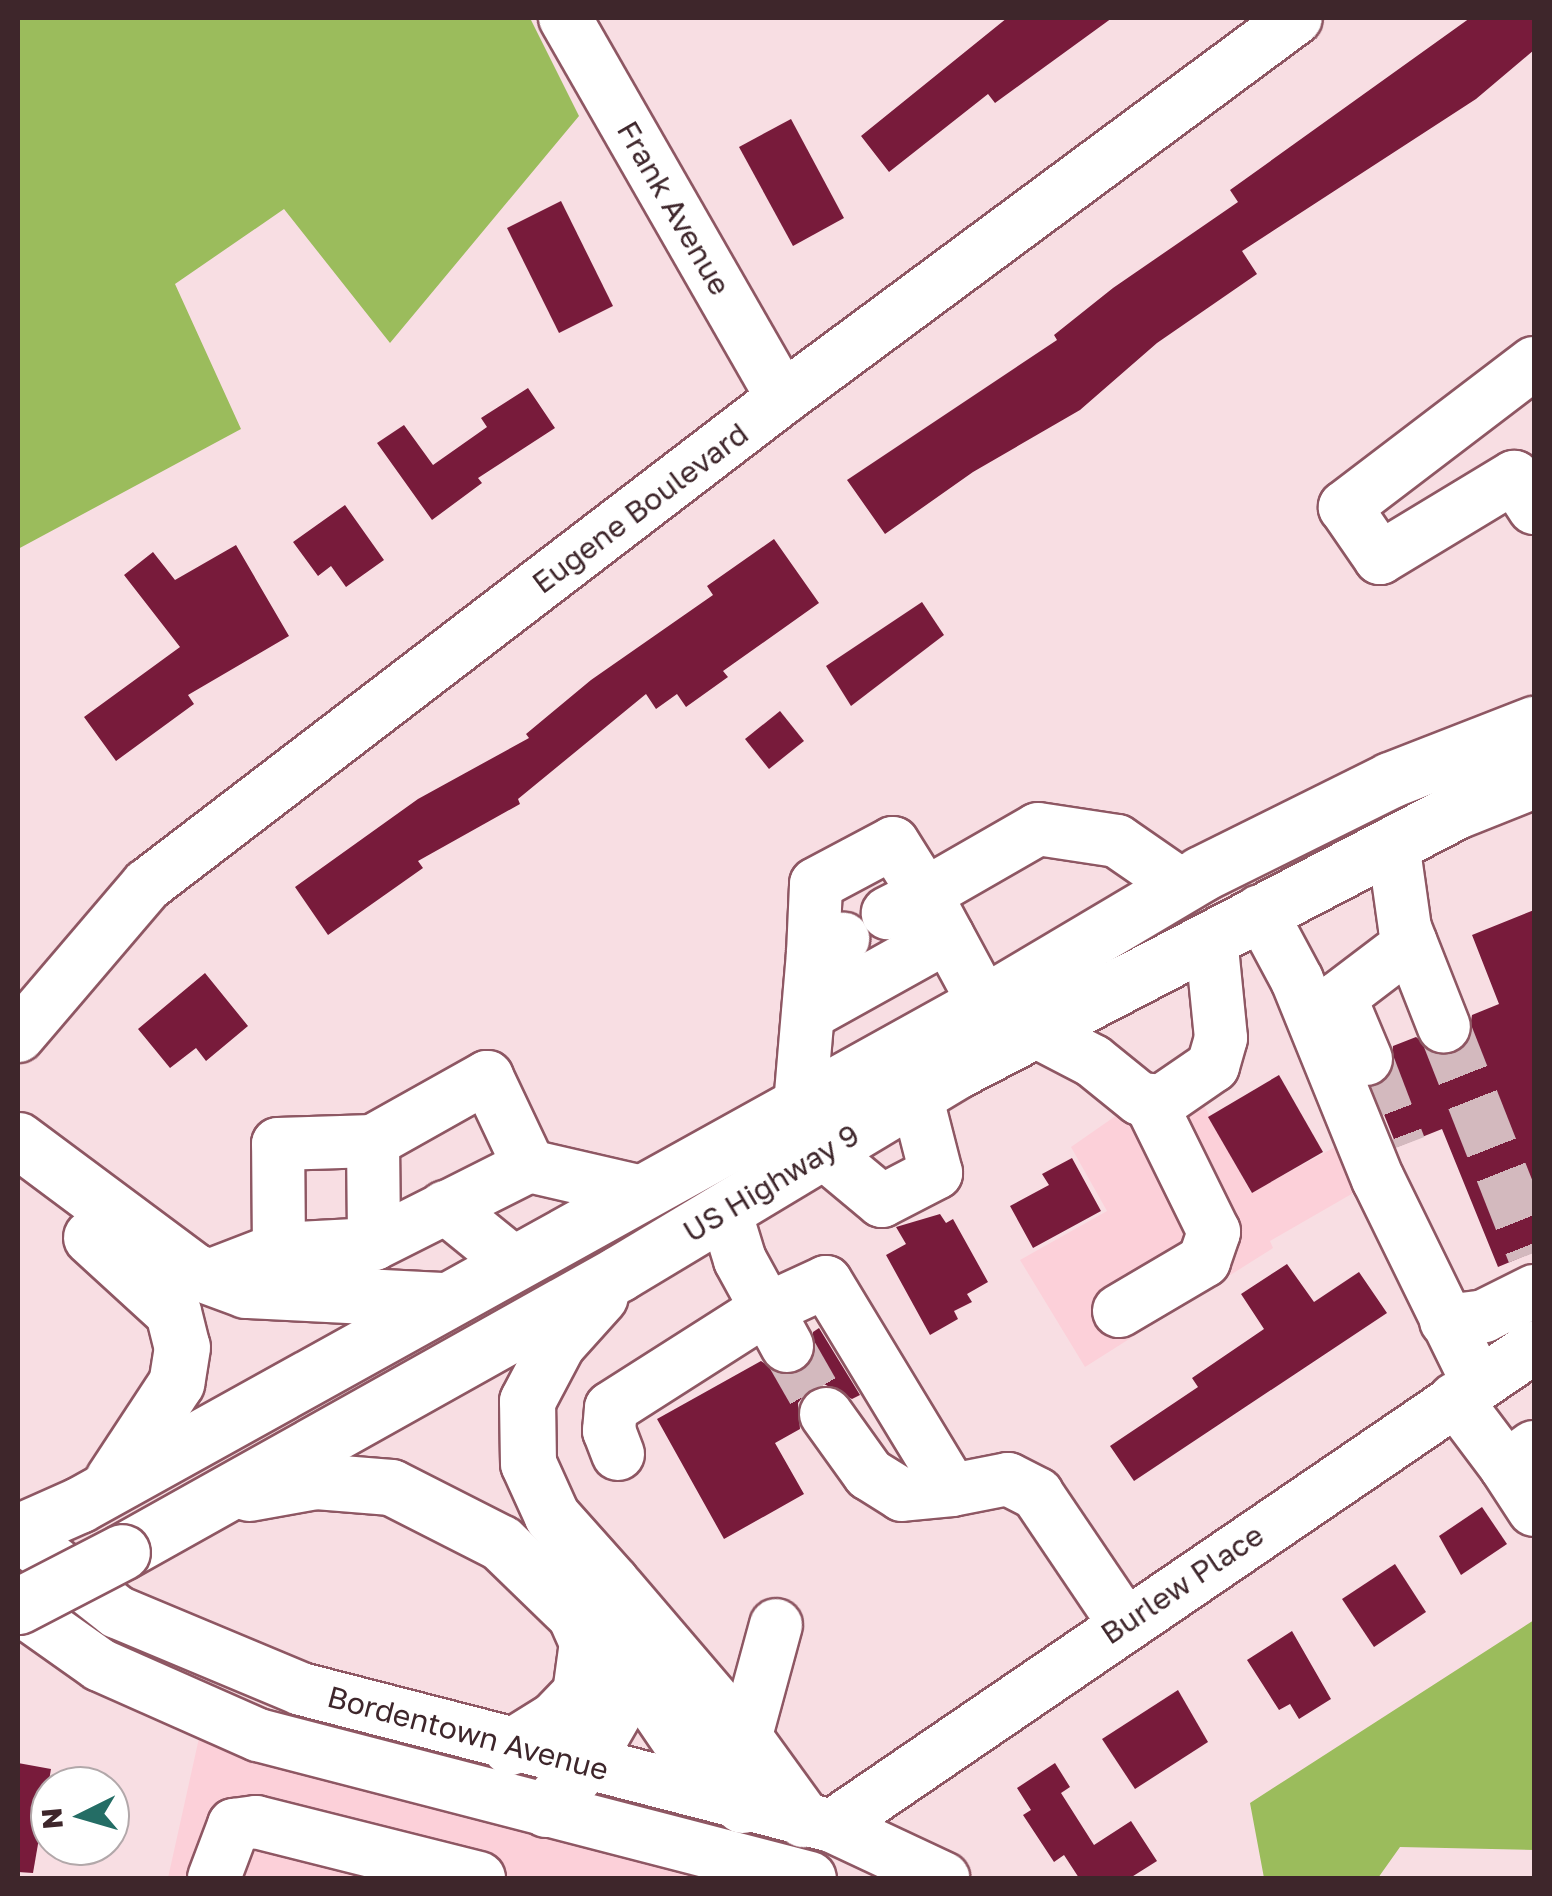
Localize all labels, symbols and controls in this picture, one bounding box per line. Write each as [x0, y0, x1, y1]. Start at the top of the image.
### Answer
street label: Frank Avenue [610, 115, 738, 301]
street label: Eugene Boulevard [525, 415, 755, 601]
street label: US Highway 9 [677, 1116, 865, 1250]
street label: Burlew Place [1094, 1516, 1270, 1652]
street label: Bordentown Avenue [324, 1678, 612, 1788]
north arrow [30, 1766, 130, 1866]
text: N [34, 1806, 69, 1831]

